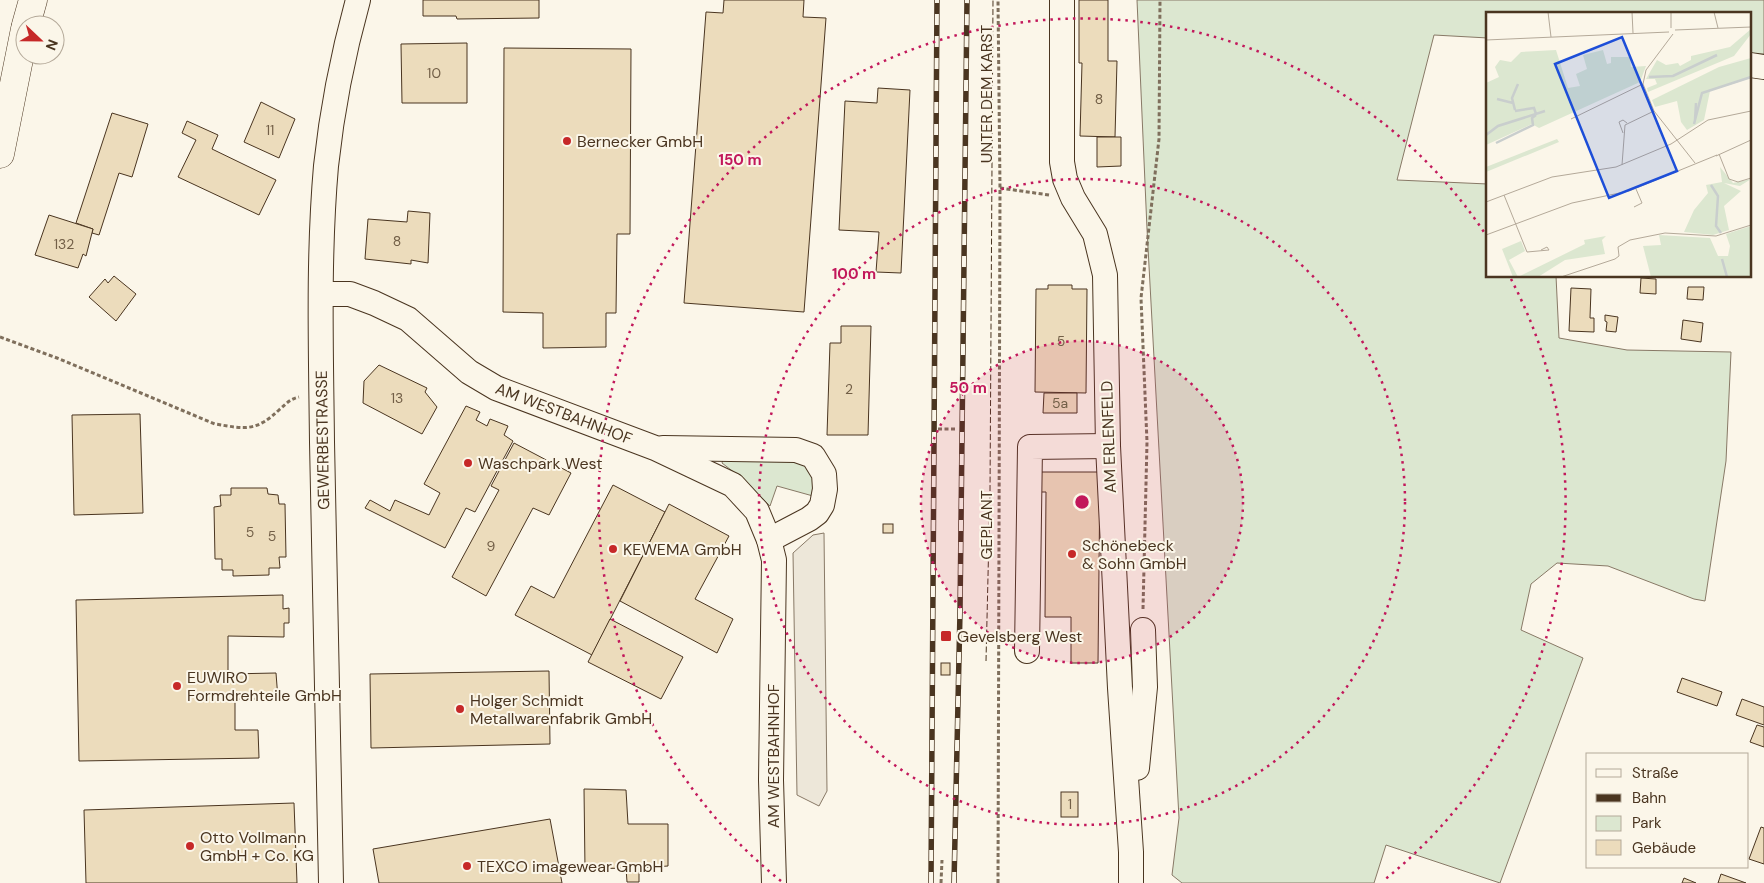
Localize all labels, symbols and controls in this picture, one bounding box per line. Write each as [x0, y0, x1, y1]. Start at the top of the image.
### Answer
inset map [1486, 12, 1752, 278]
north arrow [15, 15, 65, 65]
street label: UNTER DEM KARST [976, 25, 997, 163]
text: N [42, 37, 62, 53]
house number: 10 [427, 64, 441, 82]
house number: 8 [1095, 90, 1103, 108]
house number: 11 [266, 121, 274, 139]
place label: Bernecker GmbH [577, 131, 703, 152]
marker: Bernecker GmbH [561, 135, 573, 147]
text: 150 m [719, 150, 762, 170]
house number: 8 [393, 232, 401, 250]
house number: 132 [54, 235, 74, 253]
text: 100 m [832, 264, 876, 284]
house number: 5 [1057, 332, 1065, 350]
street label: GEWERBESTRASSE [311, 370, 334, 510]
street label: AM WESTBAHNHOF [492, 378, 636, 449]
text: 50 m [949, 378, 987, 398]
house number: 2 [845, 380, 853, 398]
street label: AM ERLENFELD [1096, 380, 1121, 494]
house number: 13 [391, 389, 403, 407]
house number: 5a [1052, 394, 1068, 412]
place label: Waschpark West [478, 453, 602, 474]
marker: Waschpark West [462, 457, 474, 469]
street label: GEPLANT [976, 490, 997, 560]
centre of rings [1073, 493, 1091, 511]
house number: 5 [246, 523, 254, 541]
house number: 5 [268, 527, 276, 545]
place label: Schönebeck & Sohn GmbH [1082, 535, 1187, 574]
house number: 9 [487, 537, 496, 555]
place label: KEWEMA GmbH [623, 539, 742, 560]
marker: KEWEMA GmbH [607, 543, 619, 555]
marker: Schönebeck & Sohn GmbH [1066, 548, 1078, 560]
place label: Gevelsberg West [957, 626, 1082, 647]
marker: Gevelsberg West [939, 629, 953, 643]
place label: EUWIRO Formdrehteile GmbH [187, 667, 342, 706]
marker: EUWIRO Formdrehteile GmbH [171, 680, 183, 692]
street label: AM WESTBAHNHOF [763, 683, 784, 828]
place label: Holger Schmidt Metallwarenfabrik GmbH [470, 690, 652, 729]
marker: Holger Schmidt Metallwarenfabrik GmbH [454, 703, 466, 715]
legend [1586, 753, 1749, 868]
text: Straße [1632, 763, 1679, 783]
text: Bahn [1632, 788, 1666, 808]
house number: 1 [1068, 795, 1072, 813]
text: Park [1632, 813, 1662, 833]
place label: Otto Vollmann GmbH + Co. KG [200, 827, 314, 866]
text: Gebäude [1632, 838, 1696, 858]
marker: Otto Vollmann GmbH + Co. KG [184, 840, 196, 852]
place label: TEXCO imagewear GmbH [477, 856, 663, 877]
marker: TEXCO imagewear GmbH [461, 860, 473, 872]

